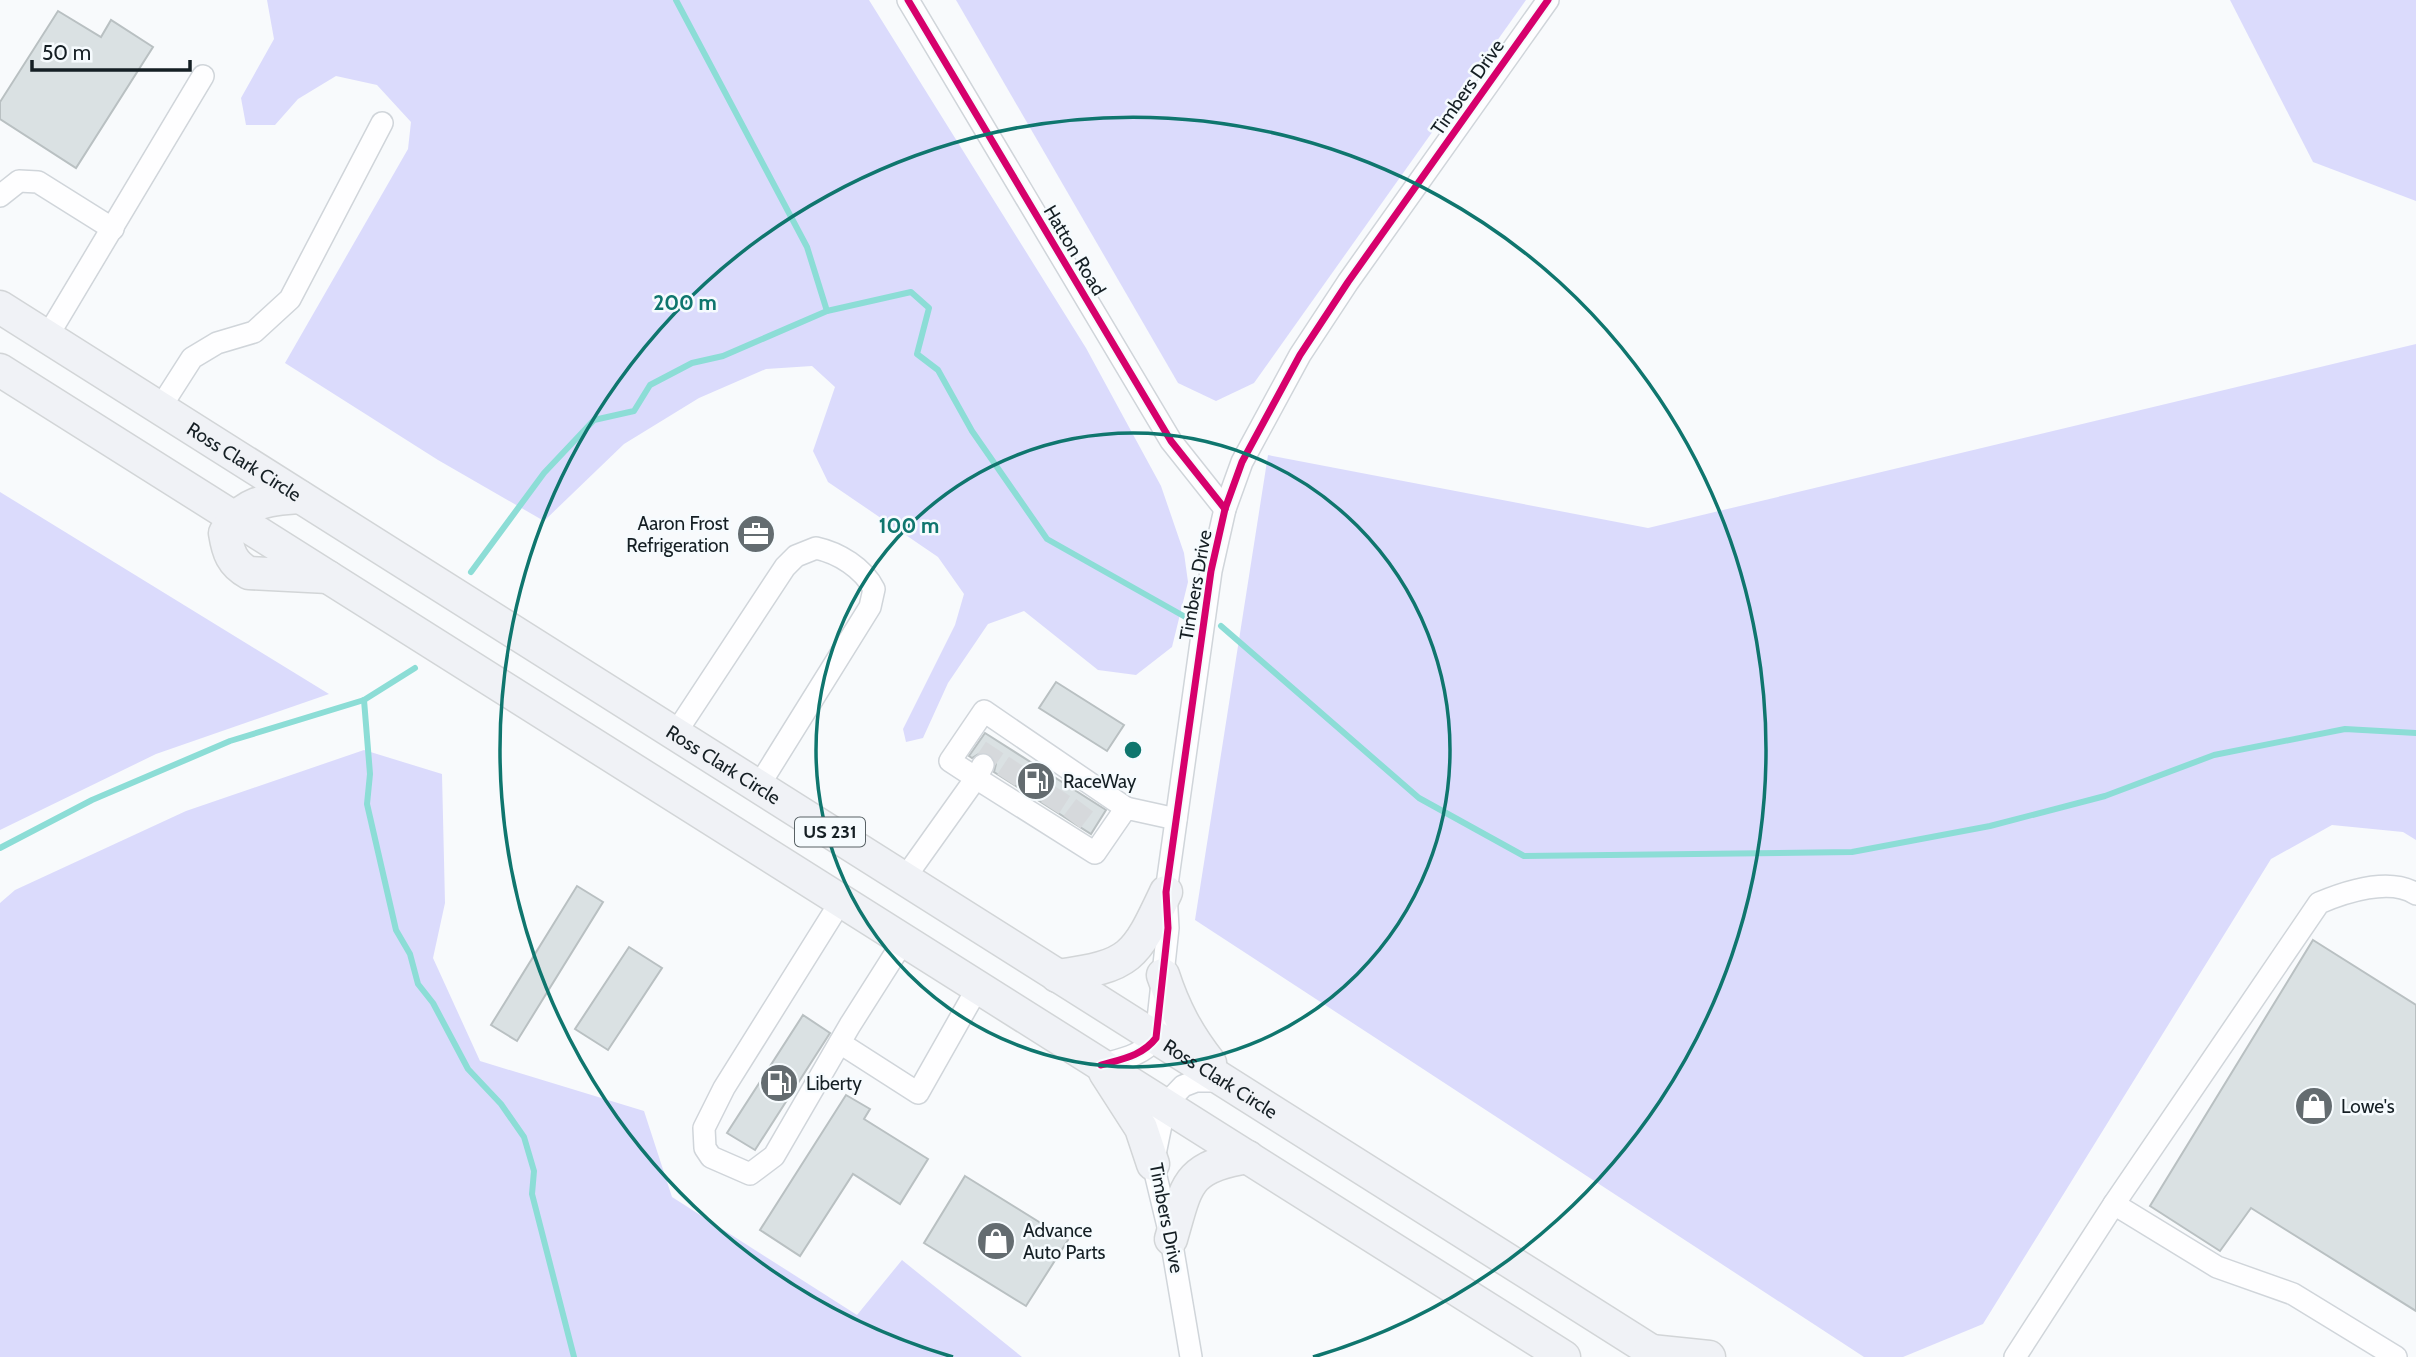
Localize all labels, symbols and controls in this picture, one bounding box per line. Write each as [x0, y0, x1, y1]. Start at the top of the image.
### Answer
scale bar [32, 28, 189, 72]
street label: Timbers Drive [1426, 35, 1509, 140]
text: 50 m [42, 40, 91, 65]
street label: Hatton Road [1039, 201, 1111, 300]
text: 200 m [653, 290, 717, 315]
street label: Ross Clark Circle [183, 417, 306, 507]
place label: Aaron Frost Refrigeration [626, 512, 730, 557]
office icon: Aaron Frost Refrigeration [735, 513, 777, 555]
text: 100 m [879, 513, 939, 538]
street label: Timbers Drive [1174, 528, 1217, 642]
street label: Ross Clark Circle [662, 720, 785, 810]
centre of rings [1121, 738, 1145, 762]
fuel station icon: RaceWay [1015, 760, 1057, 802]
place label: RaceWay [1063, 770, 1137, 793]
road number: US 231 [795, 818, 865, 846]
street label: Ross Clark Circle [1159, 1034, 1282, 1124]
fuel station icon: Liberty [758, 1062, 800, 1104]
place label: Liberty [806, 1072, 862, 1095]
shop icon: Lowe's [2293, 1085, 2335, 1127]
place label: Lowe's [2341, 1095, 2395, 1118]
street label: Timbers Drive [1145, 1161, 1189, 1275]
place label: Advance Auto Parts [1023, 1219, 1106, 1264]
shop icon: Advance Auto Parts [975, 1220, 1017, 1262]

